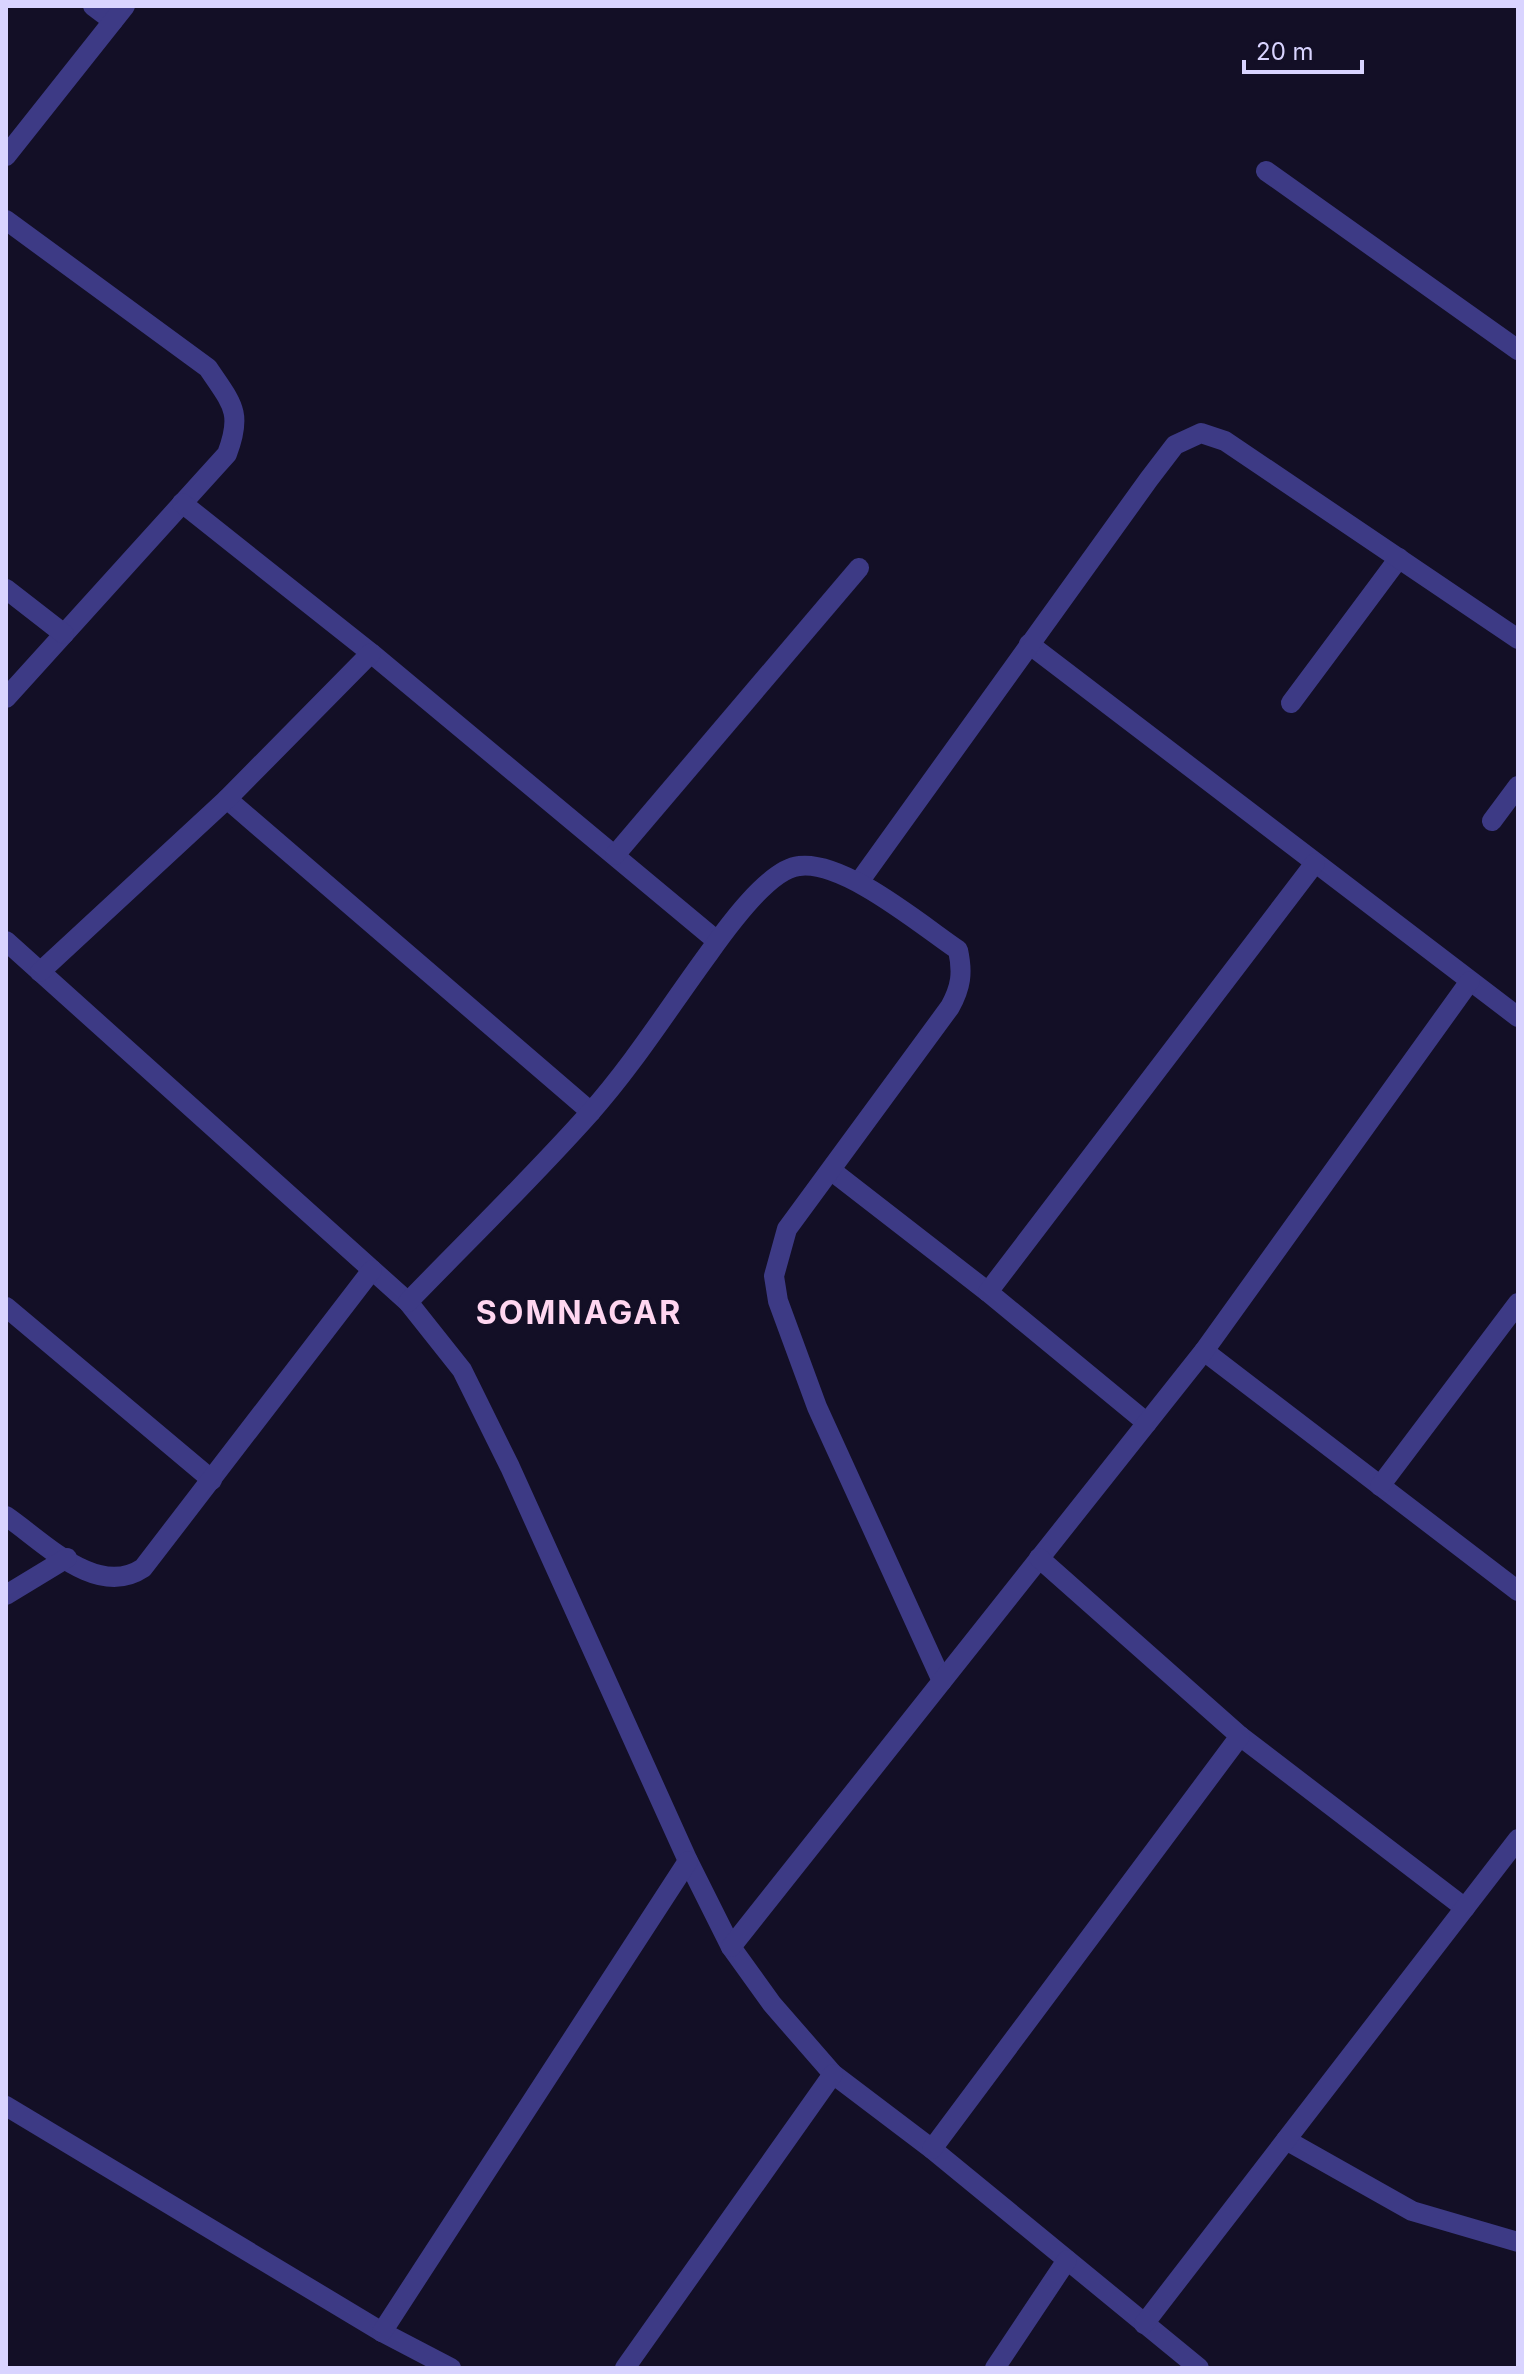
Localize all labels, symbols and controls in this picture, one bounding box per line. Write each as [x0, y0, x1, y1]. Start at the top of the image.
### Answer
scale bar [1244, 24, 1362, 74]
text: 20 m [1256, 37, 1314, 66]
district label: SOMNAGAR [476, 1293, 682, 1332]

